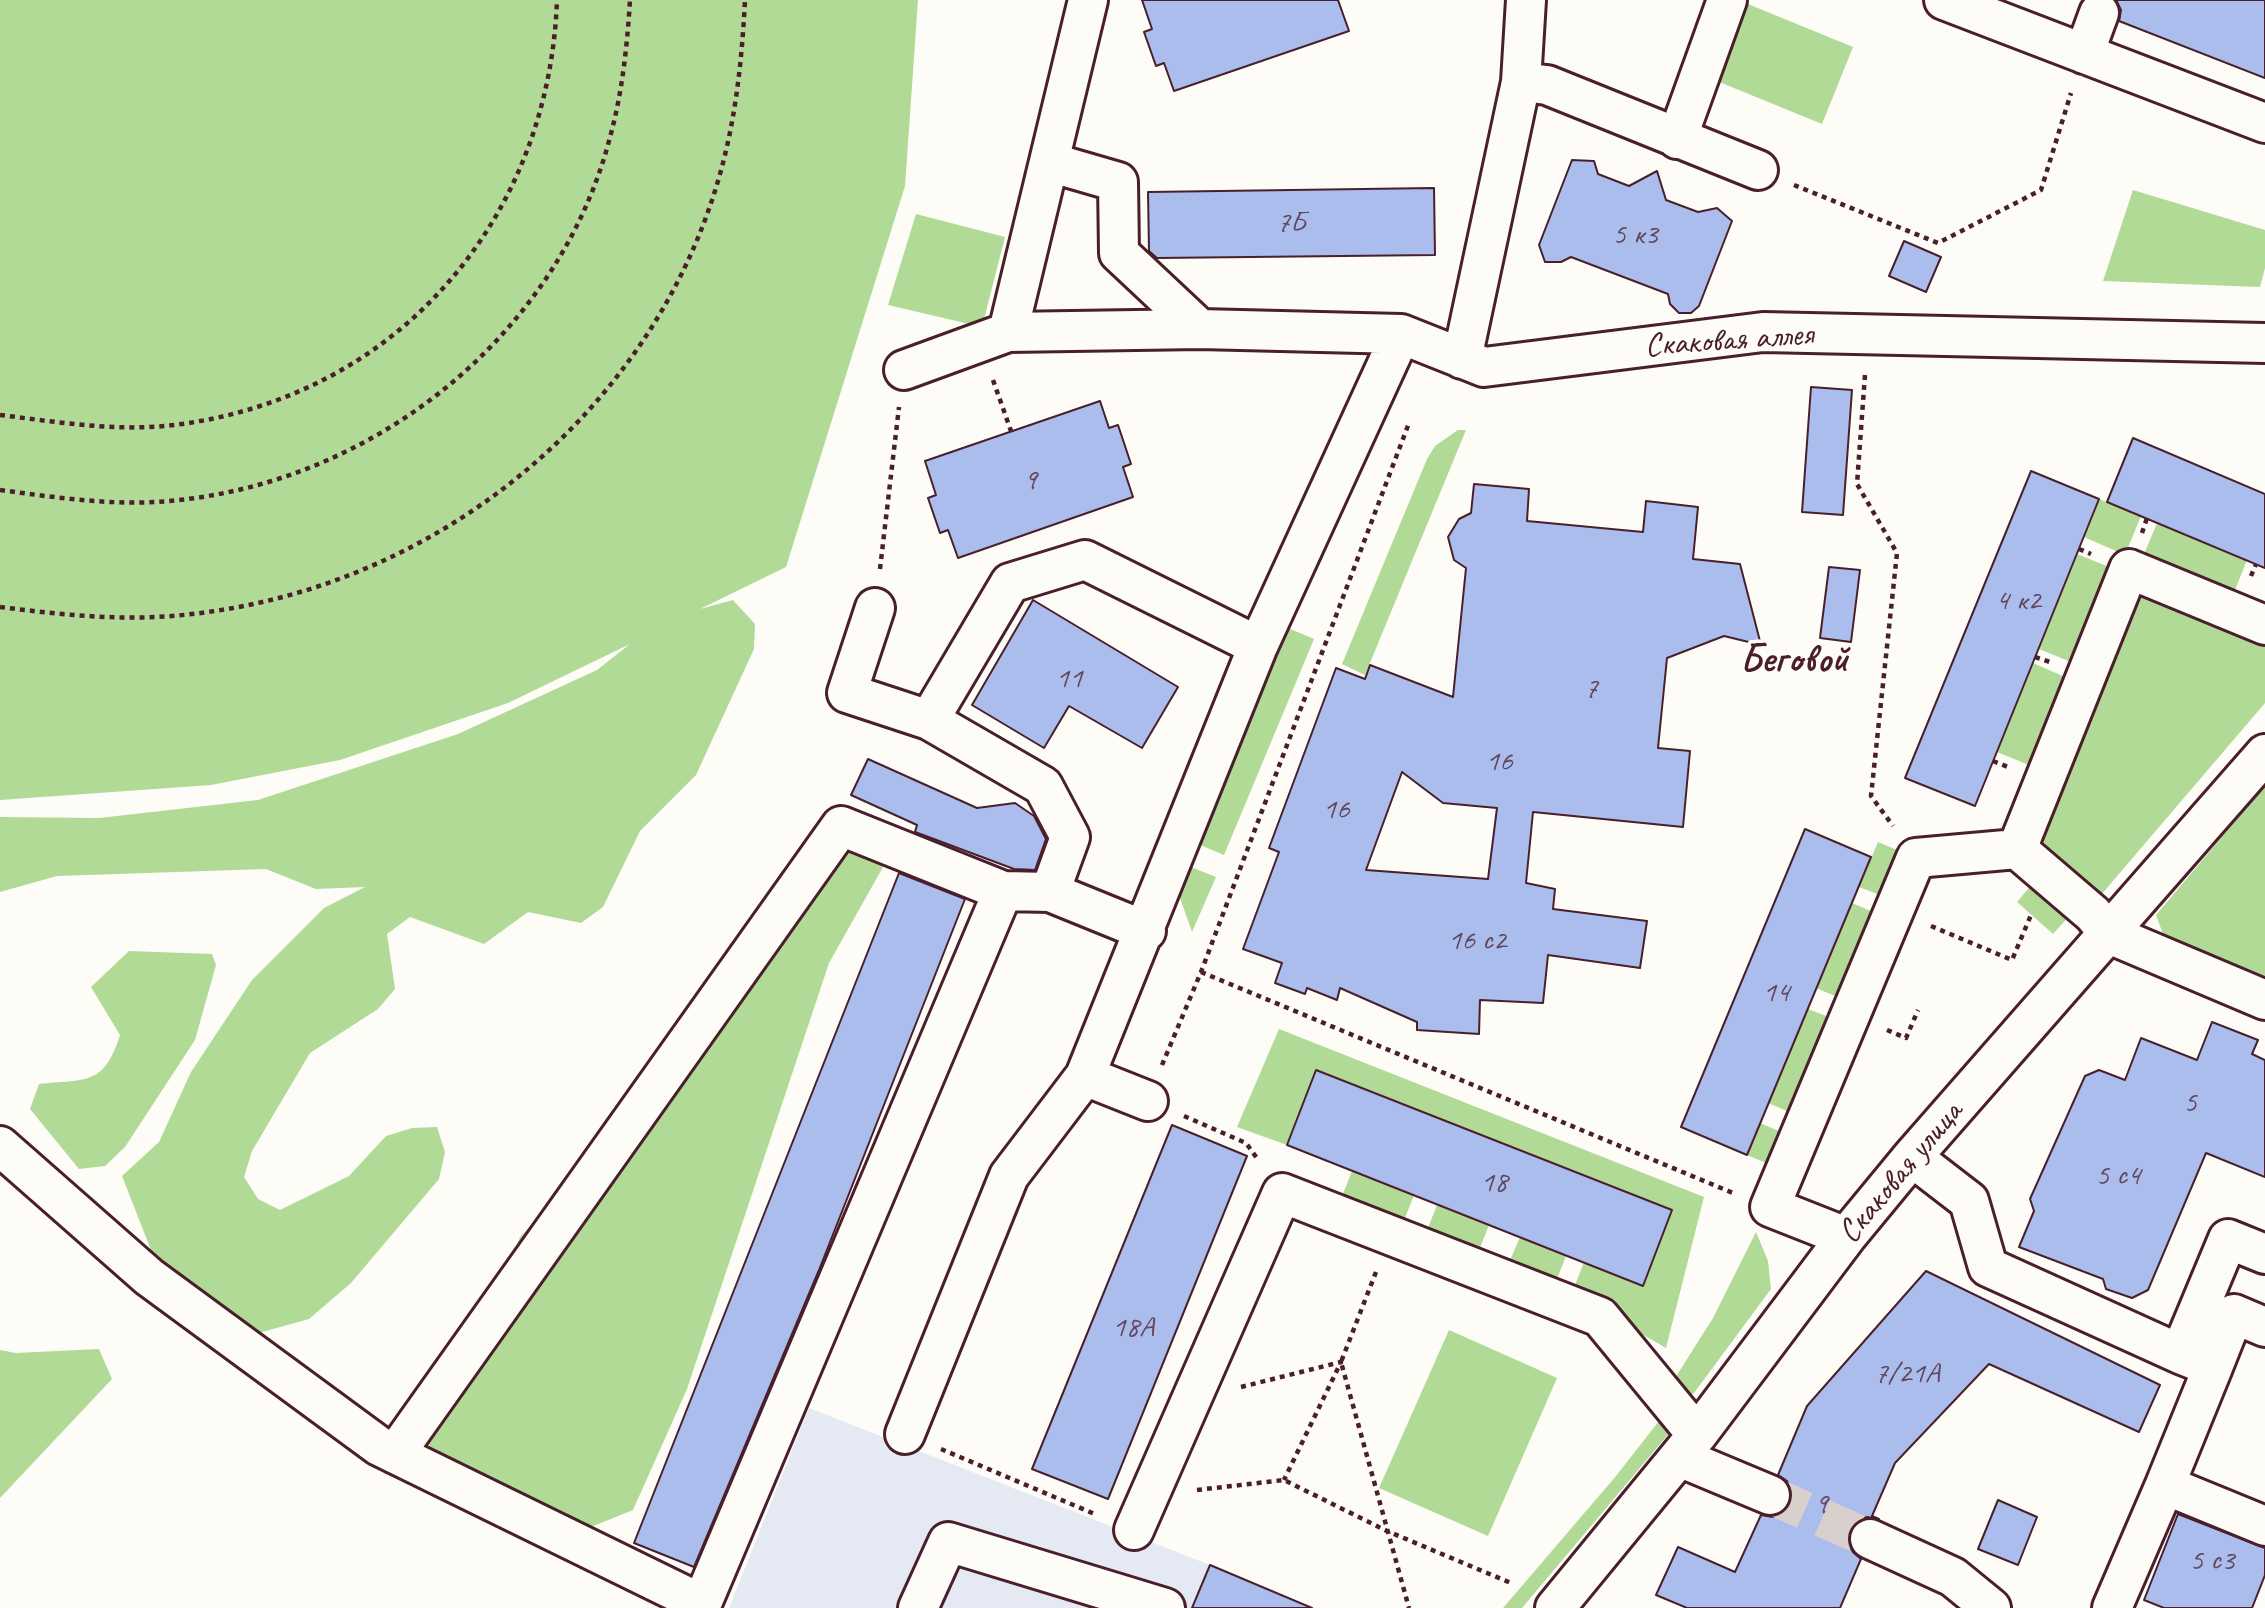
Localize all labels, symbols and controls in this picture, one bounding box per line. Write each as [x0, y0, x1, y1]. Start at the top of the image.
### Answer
house number: 7Б [1277, 205, 1305, 241]
house number: 5 к3 [1612, 217, 1658, 253]
street label: Скаковая аллея [1643, 315, 1815, 367]
house number: 9 [1023, 463, 1037, 499]
house number: 4 к2 [1995, 583, 2041, 619]
district label: Беговой [1740, 637, 1848, 685]
house number: 11 [1056, 661, 1082, 697]
house number: 7 [1584, 671, 1598, 707]
house number: 16 [1486, 744, 1512, 780]
house number: 16 [1323, 792, 1349, 828]
house number: 16 с2 [1448, 923, 1506, 959]
house number: 14 [1763, 975, 1789, 1011]
house number: 5 [2183, 1085, 2197, 1121]
street label: Скаковая улица [1830, 1094, 1972, 1252]
house number: 5 с4 [2096, 1158, 2140, 1194]
house number: 18 [1481, 1165, 1507, 1201]
house number: 18А [1112, 1310, 1154, 1346]
house number: 7/21А [1874, 1356, 1940, 1392]
house number: 9 [1814, 1487, 1828, 1523]
house number: 5 с3 [2190, 1543, 2234, 1579]

